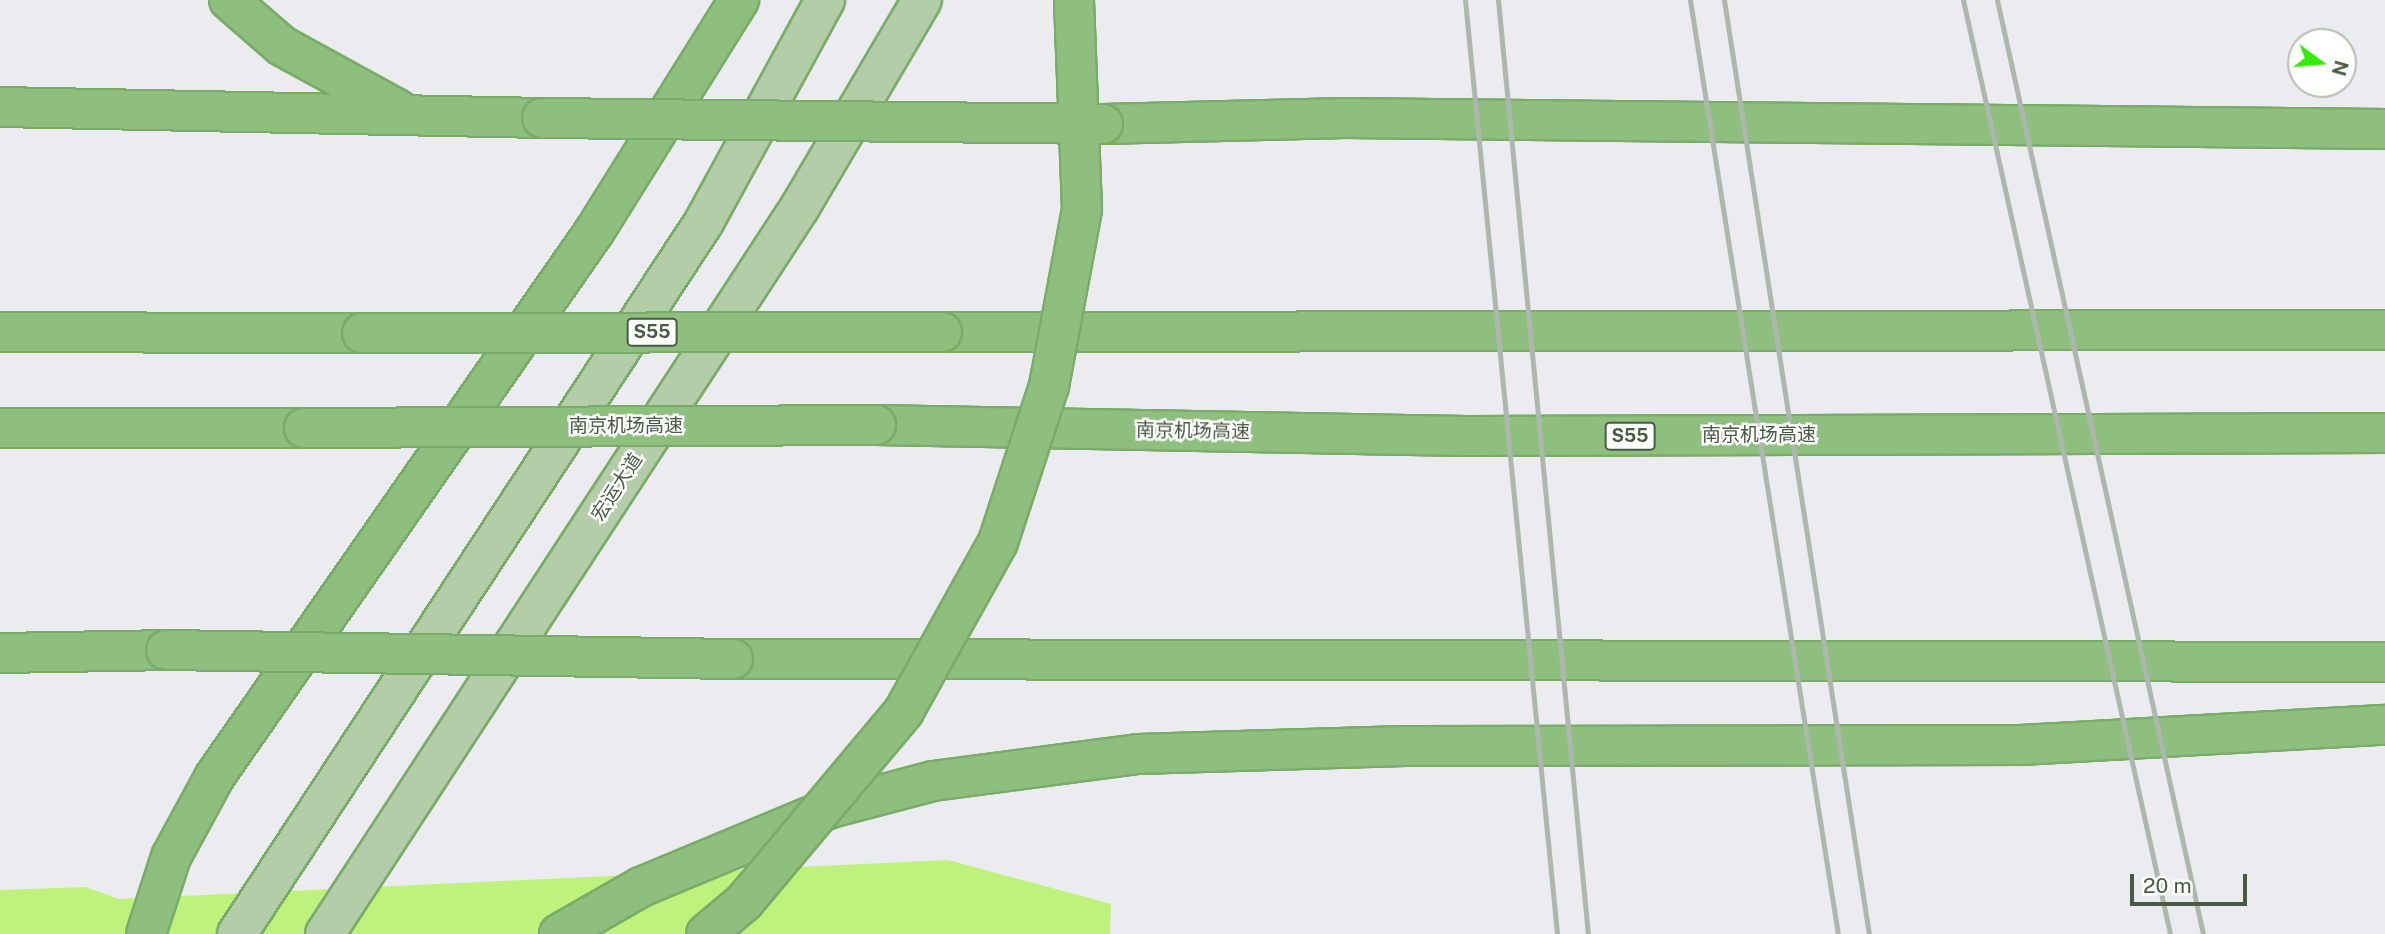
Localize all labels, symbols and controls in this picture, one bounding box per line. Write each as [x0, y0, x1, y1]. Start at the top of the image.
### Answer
north arrow [2287, 28, 2357, 98]
text: N [2328, 58, 2353, 78]
road number: S55 [626, 318, 678, 346]
street label: 南京机场高速 [569, 415, 683, 437]
street label: 南京机场高速 [1136, 419, 1250, 443]
road number: S55 [1604, 422, 1656, 450]
street label: 南京机场高速 [1702, 424, 1816, 446]
street label: 宏运大道 [587, 449, 647, 525]
scale bar [2133, 860, 2250, 904]
text: 20 m [2143, 873, 2192, 898]

